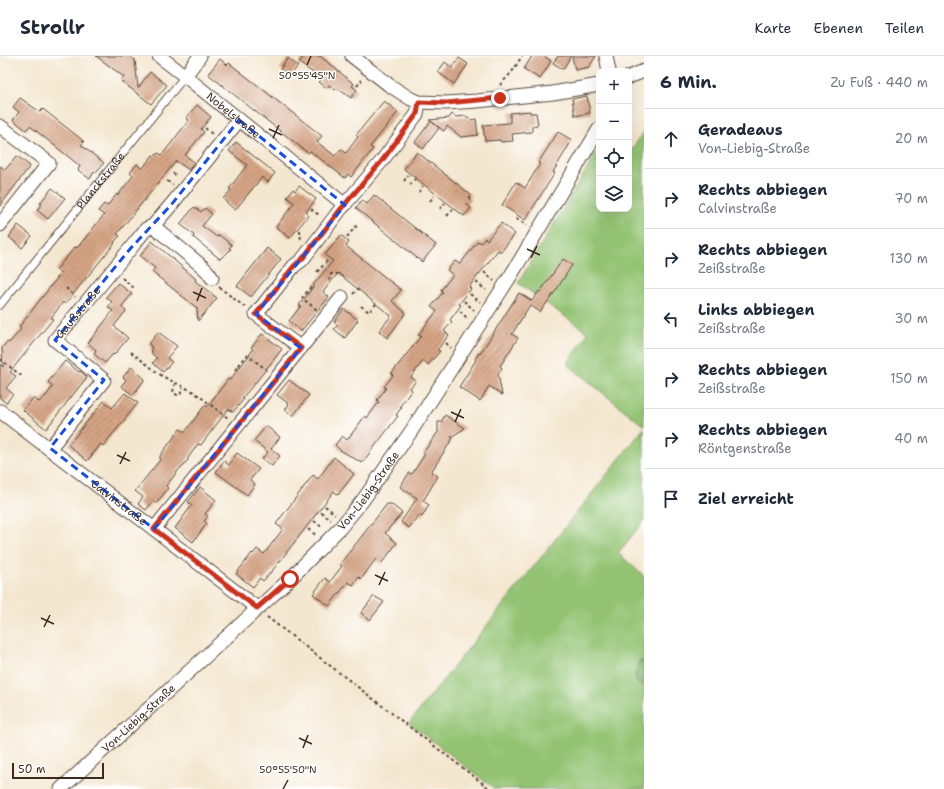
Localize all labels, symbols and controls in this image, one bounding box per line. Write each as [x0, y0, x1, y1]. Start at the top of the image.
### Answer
text: Strollr [20, 15, 85, 40]
text: Karte [755, 19, 792, 37]
text: Ebenen [814, 19, 863, 37]
text: Teilen [885, 19, 924, 37]
map controls [596, 68, 632, 212]
button: + [596, 68, 632, 104]
text: 50°55'45"N [279, 69, 335, 82]
text: 6 Min. [660, 71, 717, 93]
text: Zu Fuß · 440 m [831, 74, 928, 91]
street label: Nobelstraße [203, 89, 263, 142]
route end [491, 89, 509, 107]
button: − [596, 104, 632, 140]
text: Geradeaus [698, 120, 783, 140]
icon: ahead [660, 128, 682, 150]
text: 20 m [895, 130, 928, 147]
button: locate [596, 140, 632, 176]
text: Von-Liebig-Straße [698, 140, 810, 157]
street label: Planckstraße [73, 149, 129, 213]
button: layers [596, 176, 632, 212]
text: Rechts abbiegen [698, 180, 827, 200]
icon: right [660, 188, 682, 210]
text: 70 m [894, 190, 928, 207]
text: Calvinstraße [698, 200, 777, 217]
text: Rechts abbiegen [698, 240, 827, 260]
icon: right [660, 248, 682, 270]
text: 130 m [890, 250, 928, 267]
text: Zeißstraße [698, 260, 766, 277]
street label: Gaußstraße [52, 283, 104, 342]
text: Links abbiegen [698, 300, 814, 320]
icon: left [660, 308, 682, 330]
text: 30 m [894, 310, 928, 327]
text: Zeißstraße [698, 320, 766, 337]
text: Rechts abbiegen [698, 360, 827, 380]
icon: right [660, 368, 682, 390]
text: 150 m [890, 370, 928, 387]
text: Zeißstraße [698, 380, 766, 397]
text: Rechts abbiegen [698, 420, 827, 440]
icon: right [660, 428, 682, 450]
text: 40 m [894, 430, 928, 447]
text: Röntgenstraße [698, 440, 792, 457]
street label: Von-Liebig-Straße [334, 448, 403, 534]
street label: Calvinstraße [88, 476, 150, 529]
icon: arrive [660, 488, 682, 510]
text: Ziel erreicht [698, 489, 794, 509]
route start [281, 570, 299, 588]
street label: Von-Liebig-Straße [99, 681, 179, 756]
scale bar [12, 761, 104, 780]
text: 50 m [18, 762, 46, 777]
text: 50°55'50"N [259, 763, 317, 776]

